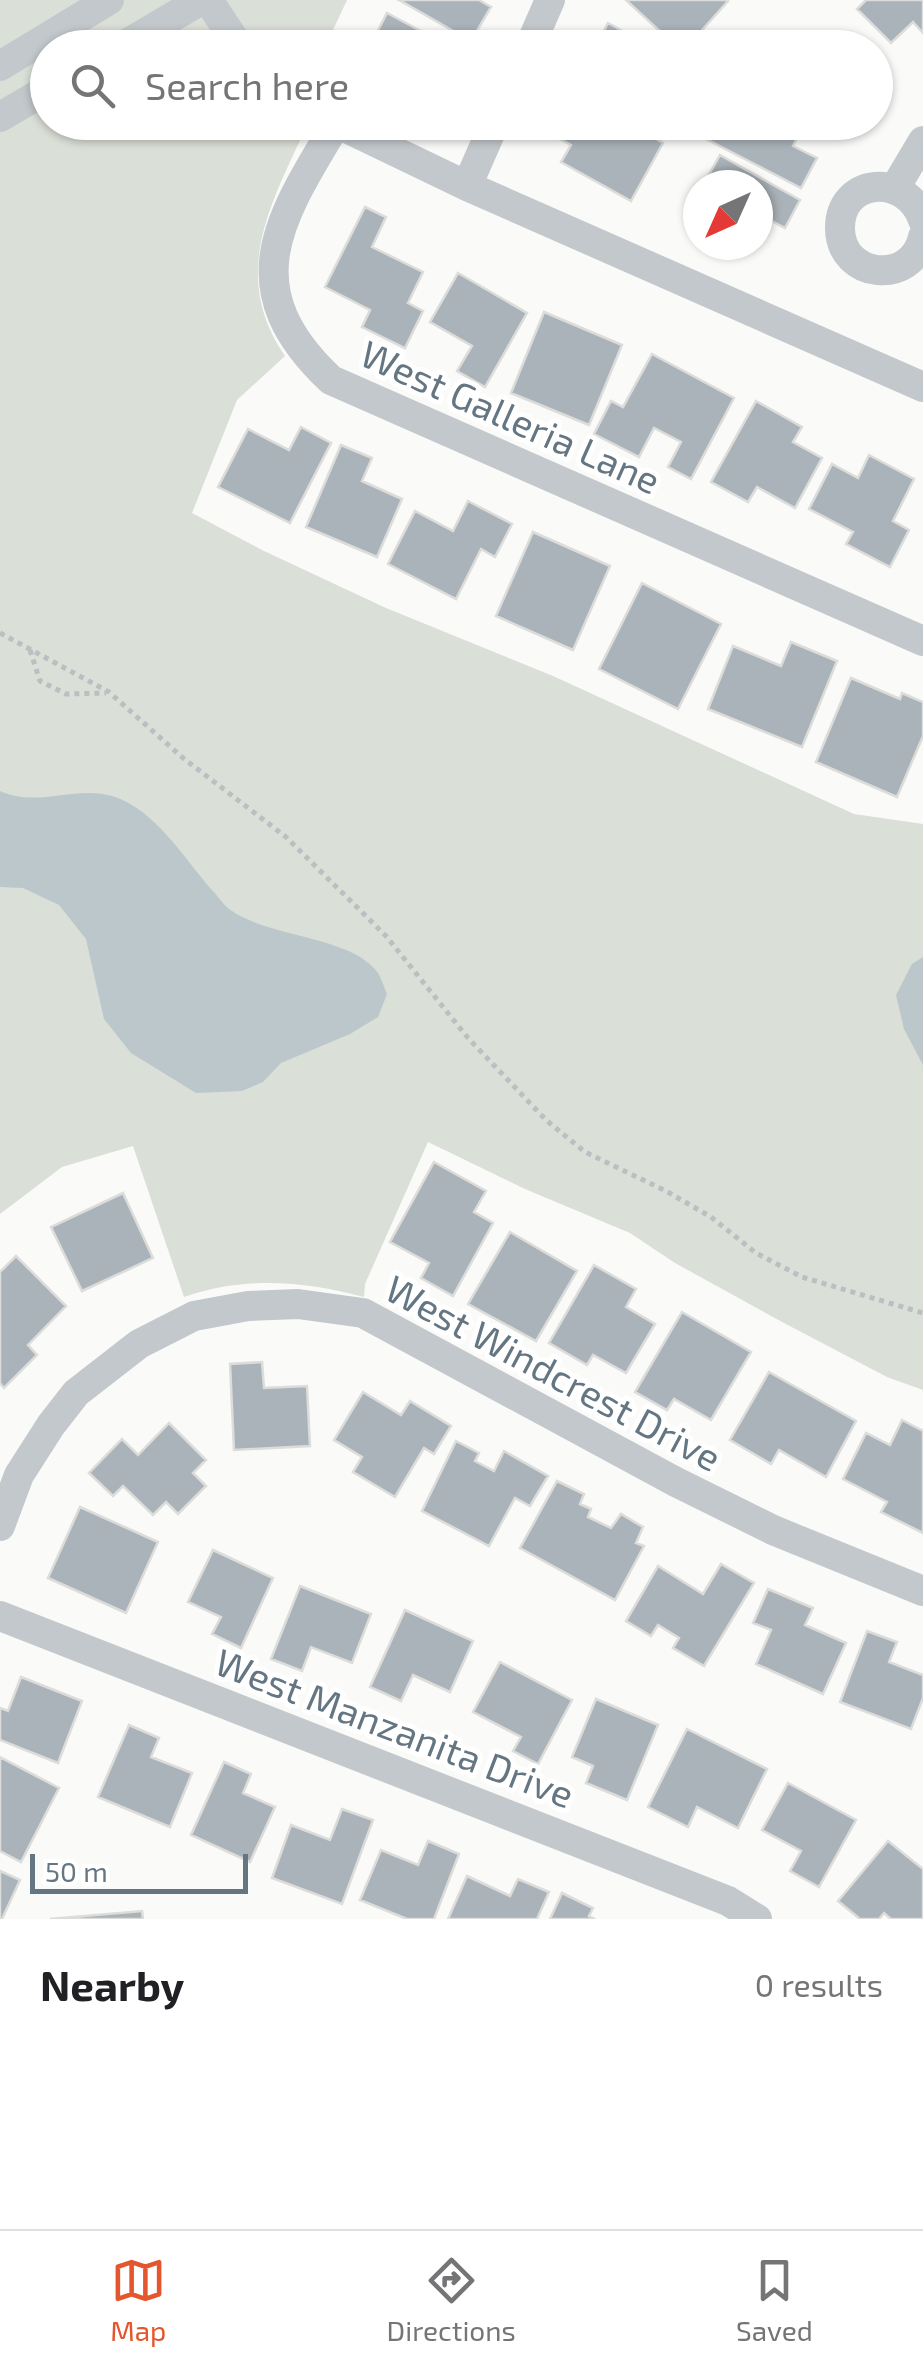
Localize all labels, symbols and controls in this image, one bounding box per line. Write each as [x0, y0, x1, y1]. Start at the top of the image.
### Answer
search box [30, 30, 893, 140]
icon: search [65, 58, 120, 113]
text: Search here [145, 62, 349, 108]
north arrow [683, 170, 773, 260]
street label: West Galleria Lane [354, 329, 668, 503]
street label: West Windcrest Drive [379, 1264, 729, 1480]
street label: West Manzanita Drive [209, 1637, 581, 1817]
scale bar [30, 1849, 248, 1894]
text: 50 m [45, 1854, 108, 1888]
text: Nearby [40, 1959, 184, 2009]
text: 0 results [755, 1965, 883, 2003]
tab: Map [110, 2253, 166, 2347]
tab: Directions [387, 2253, 516, 2347]
tab: Saved [736, 2253, 813, 2347]

